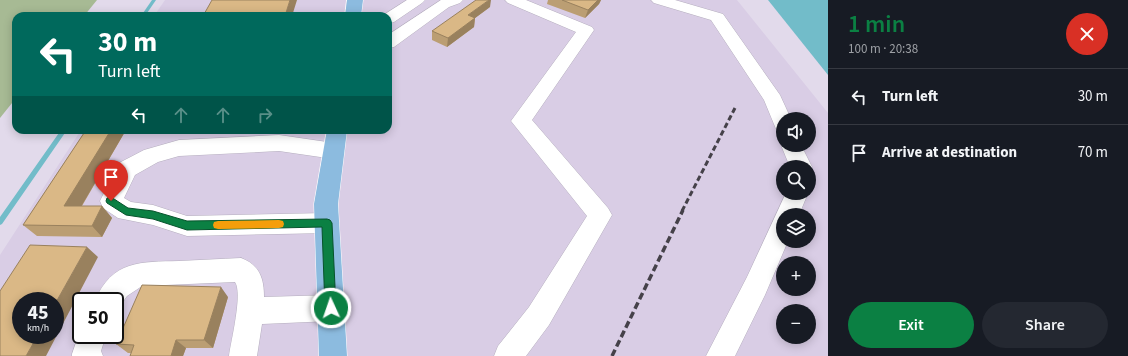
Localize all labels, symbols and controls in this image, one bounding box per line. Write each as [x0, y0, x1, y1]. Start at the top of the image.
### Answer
text: 1 min [848, 7, 905, 42]
button: close [1066, 13, 1108, 55]
text: 30 m [98, 22, 157, 62]
icon: left [32, 28, 84, 80]
text: 100 m · 20:38 [848, 40, 918, 58]
text: Turn left [98, 59, 160, 84]
icon: left [848, 86, 870, 108]
text: Turn left [882, 86, 938, 107]
text: 30 m [1078, 86, 1108, 107]
icon: left [128, 104, 150, 126]
icon: ahead [170, 104, 192, 126]
icon: ahead [212, 104, 234, 126]
icon: right [254, 104, 276, 126]
map controls [776, 112, 816, 344]
button: sound [776, 112, 816, 152]
icon: arrive [848, 142, 870, 164]
text: Arrive at destination [882, 142, 1017, 163]
text: 70 m [1078, 142, 1108, 163]
pin [94, 160, 128, 201]
button: search [776, 160, 816, 200]
icon: arrive [100, 166, 122, 188]
button: layers [776, 208, 816, 248]
button: + [776, 256, 816, 296]
position arrow [310, 287, 352, 329]
speed limit sign: 50 [72, 292, 124, 344]
text: 45 [27, 299, 49, 327]
button: Exit [848, 302, 974, 348]
button: Share [982, 302, 1108, 348]
button: − [776, 304, 816, 344]
text: km/h [27, 321, 49, 335]

